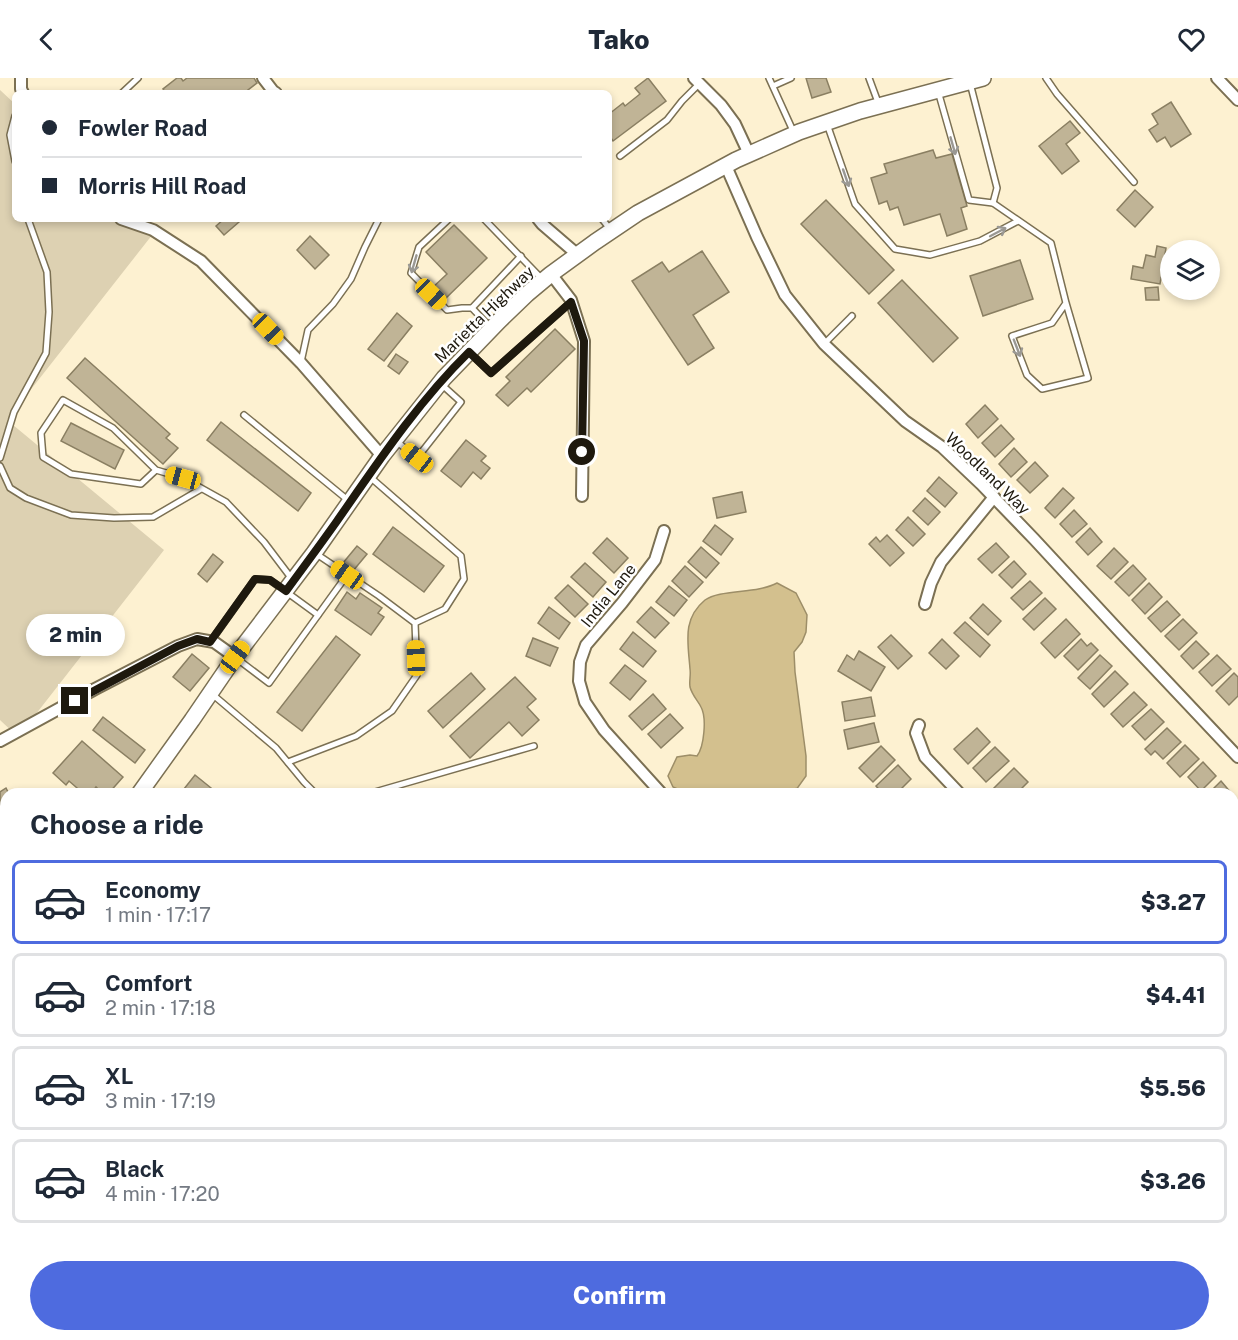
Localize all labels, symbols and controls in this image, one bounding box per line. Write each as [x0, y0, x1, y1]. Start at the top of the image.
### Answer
icon: back [30, 23, 63, 56]
text: Tako [588, 23, 650, 55]
icon: heart [1175, 23, 1208, 56]
text: Fowler Road [78, 115, 207, 141]
one-way arrow [948, 136, 959, 155]
one-way arrow [841, 168, 852, 187]
text: Morris Hill Road [78, 173, 246, 199]
one-way arrow [988, 225, 1006, 237]
map controls [1160, 240, 1220, 300]
button: layers [1160, 240, 1220, 300]
one-way arrow [408, 254, 420, 273]
street label: Marietta Highway [431, 262, 538, 367]
car [412, 275, 450, 313]
car [249, 310, 287, 348]
one-way arrow [1012, 339, 1023, 357]
street label: Woodland Way [942, 428, 1034, 519]
route start [568, 438, 595, 465]
car [397, 440, 437, 476]
car [163, 465, 203, 491]
car [327, 557, 367, 593]
street label: India Lane [577, 560, 640, 631]
callout: 2 min [26, 614, 124, 656]
text: 2 min [49, 623, 102, 647]
car [217, 637, 253, 677]
car [406, 640, 426, 676]
route end [61, 687, 88, 714]
text: Choose a ride [30, 808, 204, 840]
icon: car [33, 875, 87, 929]
text: Economy [105, 877, 201, 903]
text: $3.27 [1141, 889, 1206, 915]
text: 1 min · 17:17 [105, 903, 211, 927]
icon: car [33, 968, 87, 1022]
text: Comfort [105, 970, 192, 996]
text: $4.41 [1145, 982, 1206, 1008]
text: 2 min · 17:18 [105, 996, 216, 1020]
icon: car [33, 1061, 87, 1115]
text: XL [105, 1063, 133, 1089]
text: $5.56 [1139, 1075, 1206, 1101]
text: 3 min · 17:19 [105, 1089, 216, 1113]
icon: car [33, 1154, 87, 1208]
text: Black [105, 1156, 164, 1182]
text: $3.26 [1140, 1168, 1206, 1194]
text: 4 min · 17:20 [105, 1182, 220, 1206]
button: Confirm [30, 1261, 1209, 1330]

